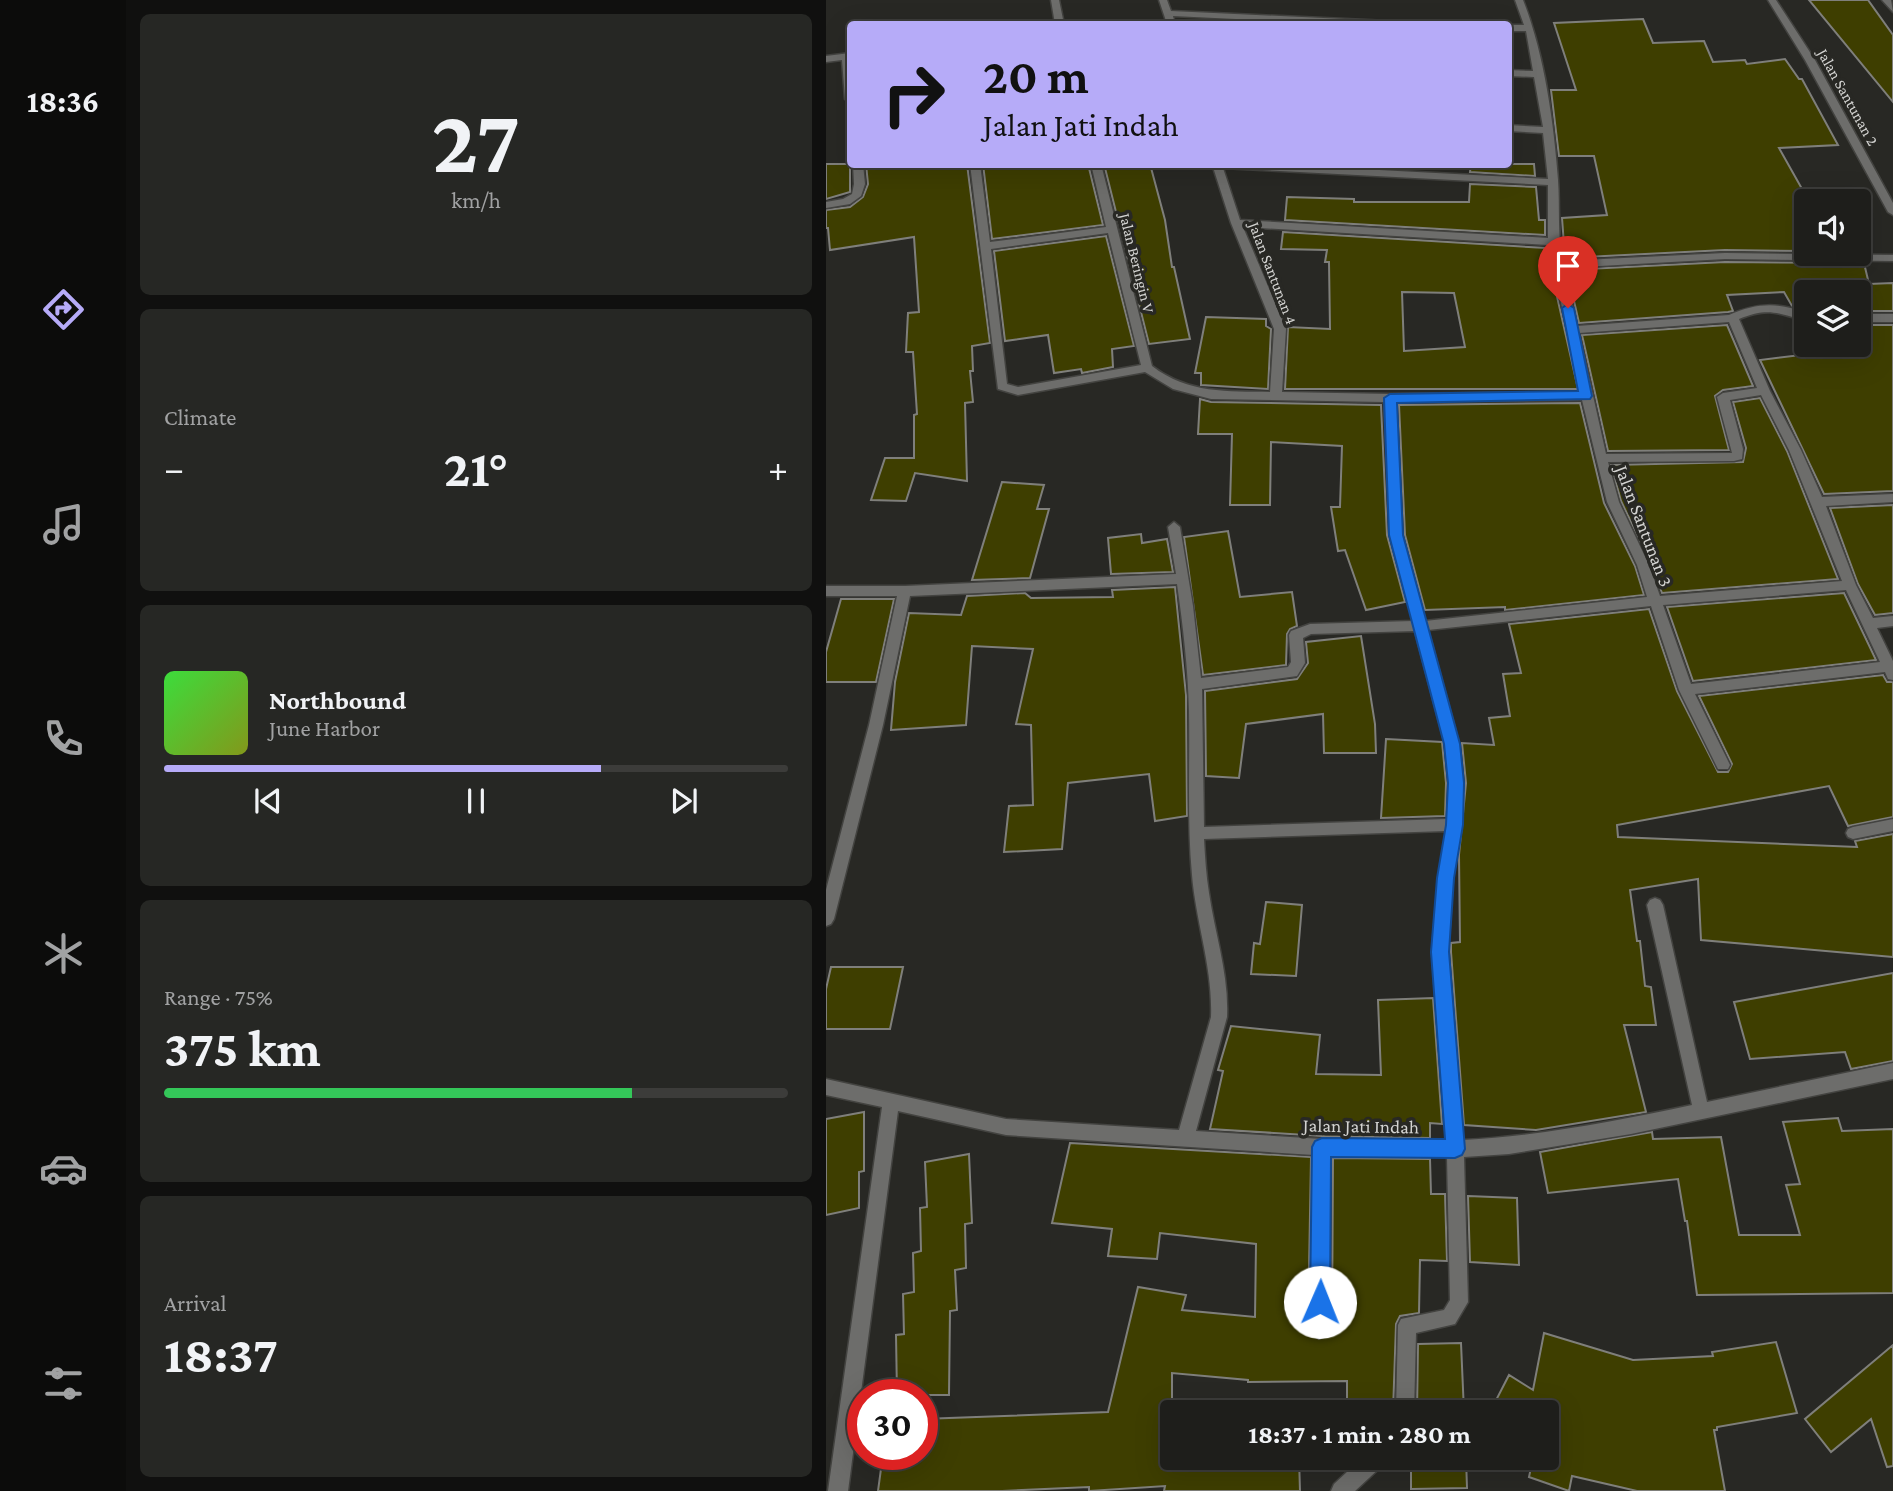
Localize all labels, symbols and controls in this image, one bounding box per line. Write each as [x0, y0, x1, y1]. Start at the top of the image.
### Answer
street label: Jalan Santunan 2 [1813, 44, 1882, 149]
icon: right [868, 49, 959, 140]
text: 20 m [983, 49, 1089, 104]
text: 18:36 [27, 83, 99, 119]
text: 27 [432, 90, 520, 192]
text: Jalan Jati Indah [983, 107, 1179, 143]
text: km/h [451, 187, 501, 213]
map controls [1794, 189, 1871, 357]
button: sound [1794, 189, 1871, 266]
street label: Jalan Beringin V [1115, 209, 1158, 316]
street label: Jalan Santunan 4 [1244, 217, 1300, 327]
pin [1538, 236, 1598, 308]
icon: arrive [1549, 247, 1587, 285]
button: layers [1794, 280, 1871, 357]
icon: directions [39, 285, 88, 334]
text: Climate [164, 404, 236, 430]
text: 21° [444, 439, 508, 497]
text: − [164, 447, 184, 489]
text: + [768, 447, 788, 489]
street label: Jalan Santunan 3 [1611, 461, 1677, 590]
icon: music [39, 500, 88, 549]
text: Northbound [269, 686, 406, 715]
icon: phone [39, 714, 88, 763]
text: June Harbor [269, 715, 380, 741]
icon: previous [249, 782, 287, 820]
icon: pause [457, 782, 495, 820]
icon: next [665, 782, 703, 820]
icon: climate [39, 929, 88, 978]
text: Range · 75% [164, 984, 273, 1010]
text: 375 km [164, 1019, 321, 1077]
street label: Jalan Jati Indah [1301, 1114, 1419, 1138]
icon: car [39, 1144, 88, 1193]
position arrow [1283, 1265, 1357, 1339]
text: Arrival [164, 1290, 227, 1316]
text: 18:37 [164, 1325, 278, 1383]
icon: filters [39, 1359, 88, 1408]
speed limit sign: 30 [847, 1379, 938, 1470]
text: 18:37 · 1 min · 280 m [1248, 1420, 1471, 1449]

